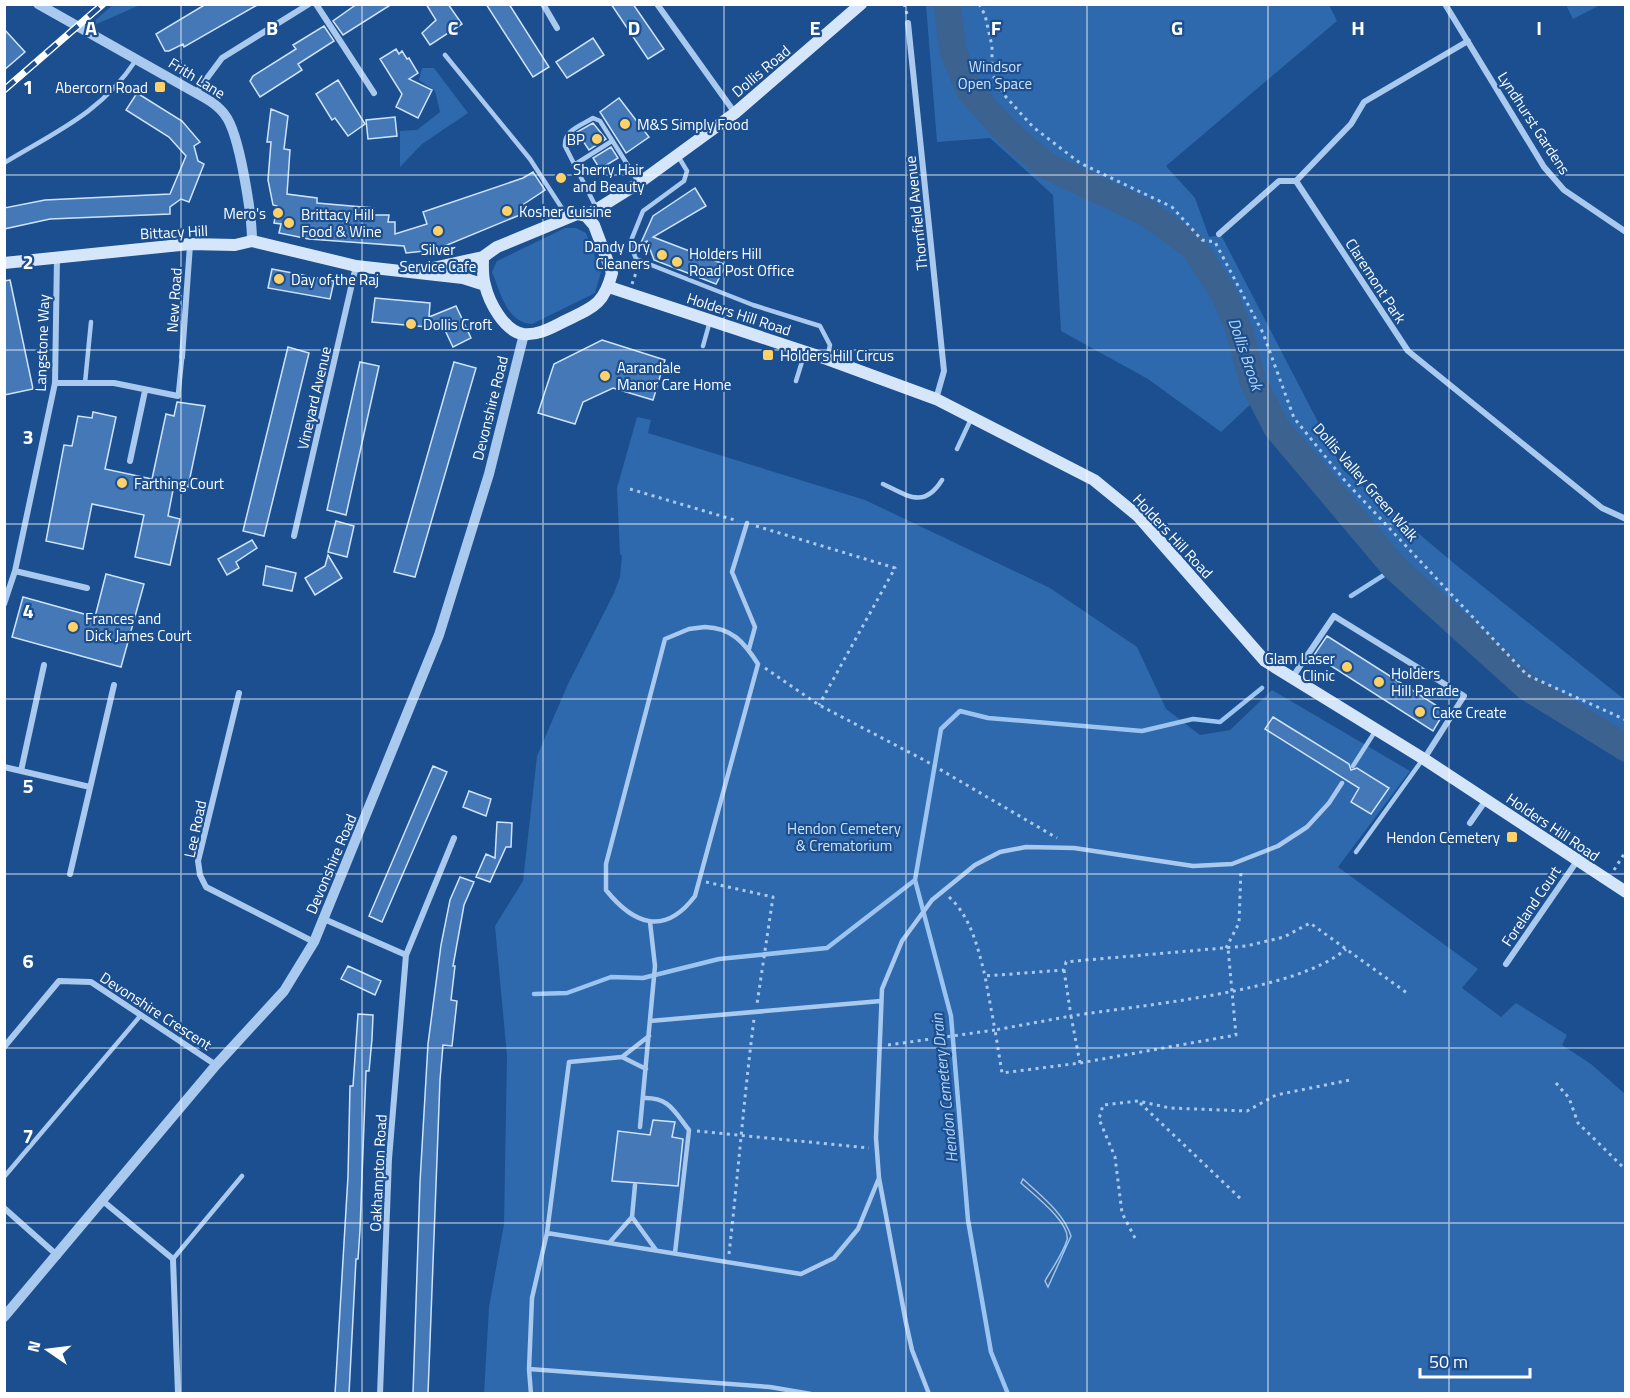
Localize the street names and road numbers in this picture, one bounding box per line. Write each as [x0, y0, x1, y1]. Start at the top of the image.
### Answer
street label: Dollis Road [727, 40, 795, 102]
street label: Frith Lane [164, 52, 230, 104]
street label: Lyndhurst Gardens [1492, 67, 1576, 179]
street label: Thornfield Avenue [899, 155, 933, 271]
street label: Bittacy Hill [139, 219, 209, 245]
street label: Claremont Park [1340, 234, 1412, 328]
street label: New Road [160, 267, 188, 333]
street label: Holders Hill Road [684, 286, 794, 342]
street label: Langstone Way [29, 294, 55, 392]
street label: Vineyard Avenue [291, 344, 337, 452]
street label: Devonshire Road [466, 353, 514, 463]
street label: Dollis Valley Green Walk [1308, 418, 1424, 546]
street label: Holders Hill Road [1128, 488, 1218, 584]
street label: Holders Hill Road [1502, 787, 1604, 867]
street label: Lee Road [178, 798, 212, 860]
street label: Devonshire Road [300, 810, 362, 918]
street label: Foreland Court [1496, 861, 1567, 951]
street label: Devonshire Crescent [95, 966, 217, 1056]
street label: Oakhampton Road [363, 1114, 393, 1232]

